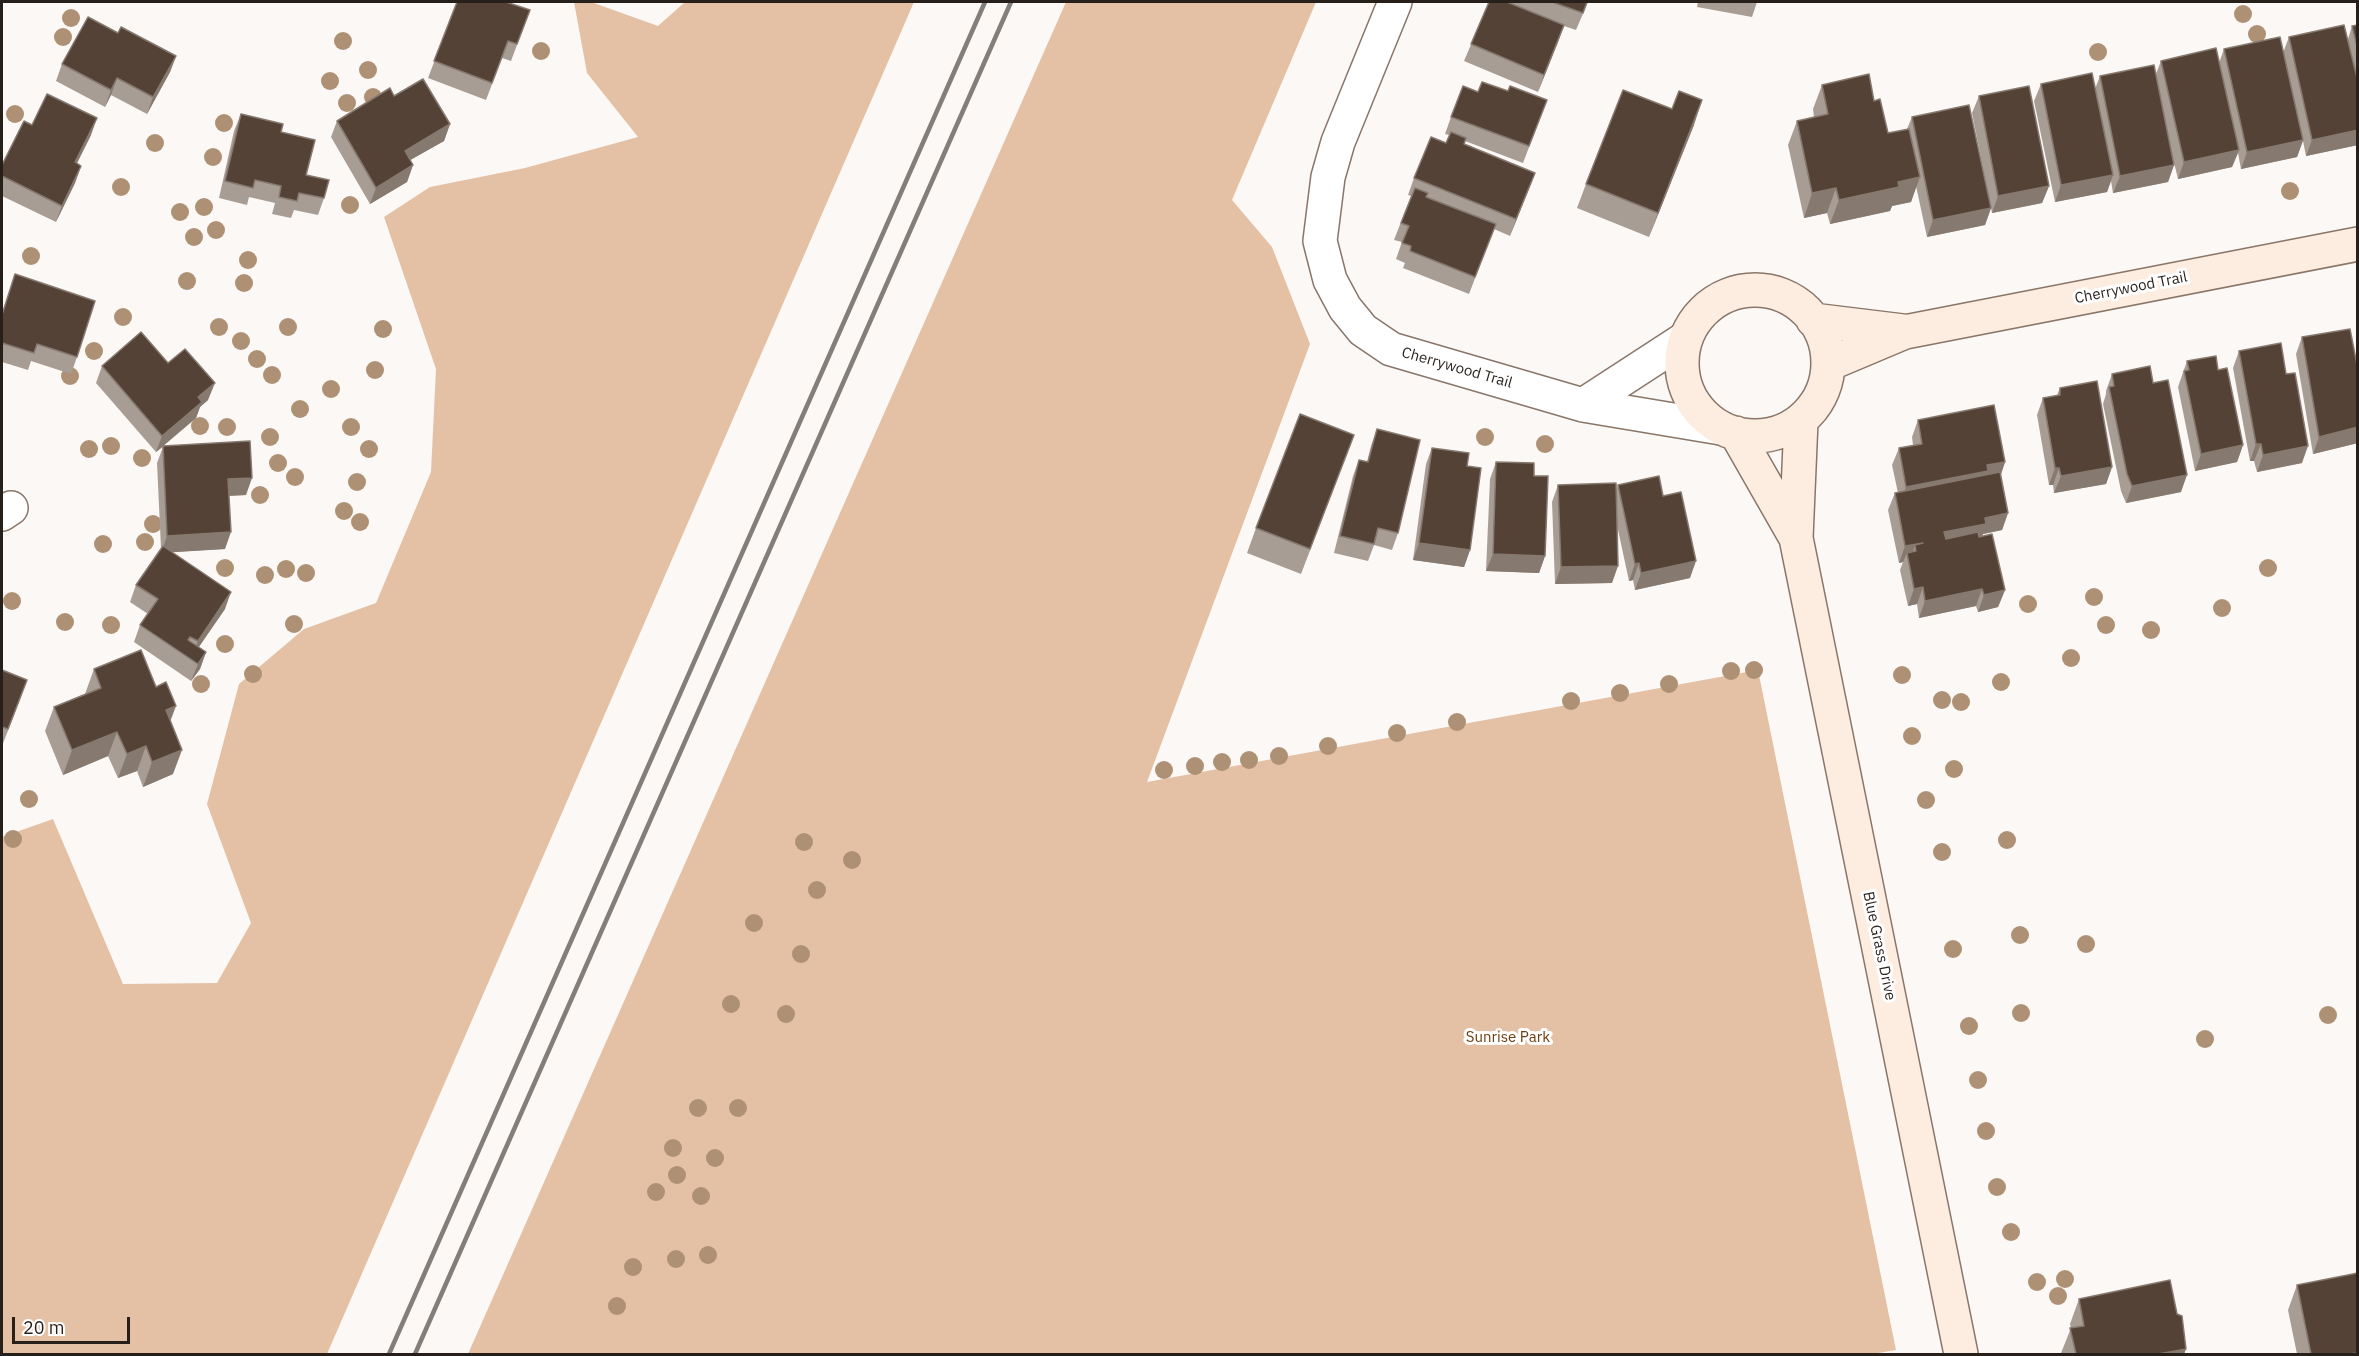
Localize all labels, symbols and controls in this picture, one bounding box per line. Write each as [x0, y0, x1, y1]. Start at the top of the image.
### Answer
street label: Cherrywood Trail [2073, 268, 2189, 308]
street label: Cherrywood Trail [1400, 344, 1514, 392]
street label: Blue Grass Drive [1859, 890, 1899, 1002]
park label: Sunrise Park [1466, 1029, 1550, 1047]
scale bar [15, 1305, 134, 1343]
text: 20 m [23, 1316, 65, 1339]

